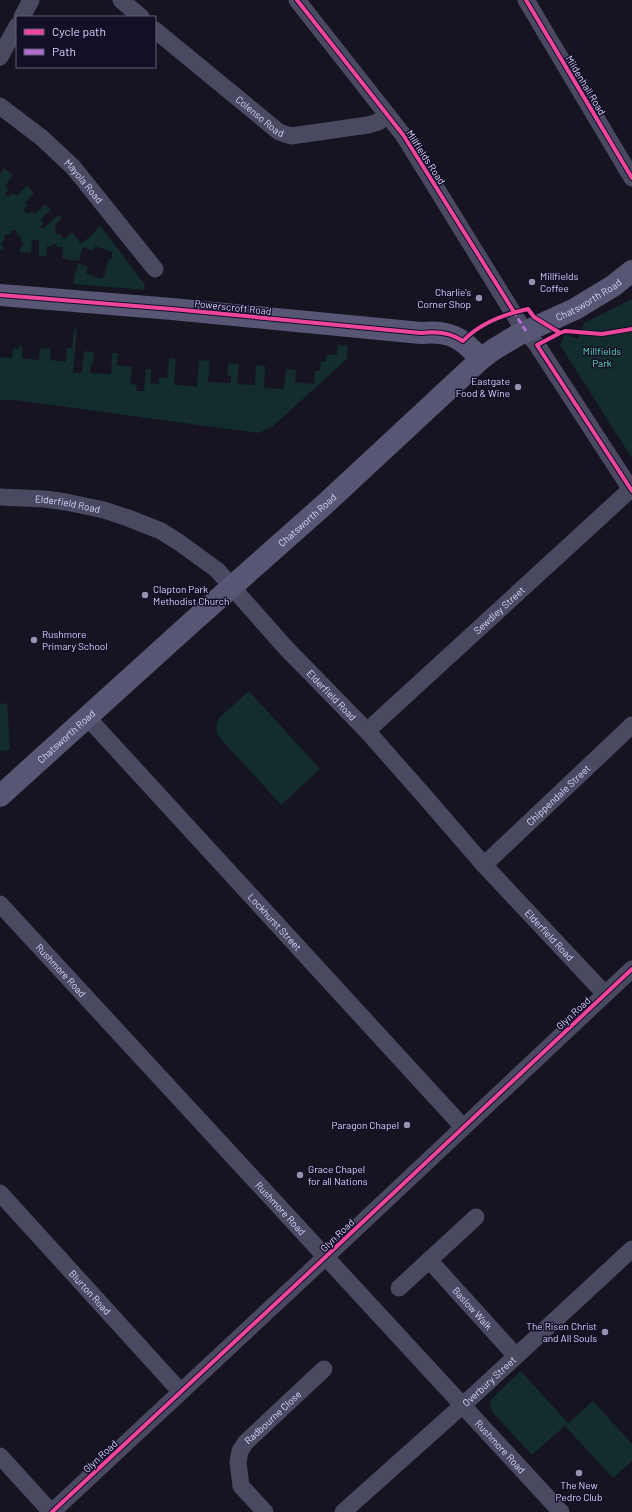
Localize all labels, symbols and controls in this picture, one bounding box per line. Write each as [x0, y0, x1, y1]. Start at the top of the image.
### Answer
legend [16, 16, 156, 68]
text: Cycle path [52, 24, 106, 38]
text: Path [52, 44, 76, 58]
street label: Mildenhall Road [564, 53, 608, 117]
street label: Colenso Road [233, 93, 286, 139]
street label: Millfields Road [404, 128, 448, 186]
street label: Mayola Road [62, 156, 106, 206]
place label: Millfields Coffee [540, 270, 579, 294]
street label: Chatsworth Road [554, 276, 624, 323]
marker: Millfields Coffee [527, 277, 537, 287]
place label: Charlie's Corner Shop [417, 286, 471, 310]
marker: Charlie's Corner Shop [474, 293, 484, 303]
street label: Powerscroft Road [194, 297, 272, 317]
park label: Millfields Park [583, 345, 621, 369]
place label: Eastgate Food & Wine [456, 375, 510, 399]
marker: Eastgate Food & Wine [513, 382, 523, 392]
street label: Chatsworth Road [275, 491, 339, 549]
street label: Elderfield Road [35, 493, 101, 515]
place label: Clapton Park Methodist Church [153, 583, 229, 607]
street label: Sewdley Street [471, 583, 527, 636]
marker: Clapton Park Methodist Church [140, 590, 150, 600]
place label: Rushmore Primary School [42, 628, 108, 652]
marker: Rushmore Primary School [29, 635, 39, 645]
street label: Elderfield Road [304, 667, 359, 723]
street label: Chatsworth Road [34, 707, 97, 766]
street label: Chippendale Street [524, 762, 593, 828]
street label: Lockhurst Street [246, 891, 304, 953]
street label: Elderfield Road [523, 907, 577, 963]
street label: Rushmore Road [33, 941, 89, 999]
street label: Glyn Road [553, 994, 593, 1032]
place label: Paragon Chapel [331, 1119, 399, 1131]
marker: Paragon Chapel [402, 1120, 412, 1130]
place label: Grace Chapel for all Nations [308, 1163, 368, 1187]
marker: Grace Chapel for all Nations [295, 1170, 305, 1180]
street label: Rushmore Road [253, 1179, 308, 1237]
street label: Glyn Road [318, 1216, 356, 1254]
street label: Blurton Road [67, 1267, 113, 1317]
street label: Baslow Walk [450, 1284, 495, 1332]
place label: The Risen Christ and All Souls [526, 1320, 597, 1344]
marker: The Risen Christ and All Souls [600, 1327, 610, 1337]
street label: Overbury Street [460, 1353, 518, 1409]
street label: Radbourne Close [242, 1388, 303, 1447]
street label: Rushmore Road [473, 1417, 528, 1476]
street label: Glyn Road [80, 1437, 120, 1475]
marker: The New Pedro Club [574, 1468, 584, 1478]
place label: The New Pedro Club [556, 1479, 602, 1503]

